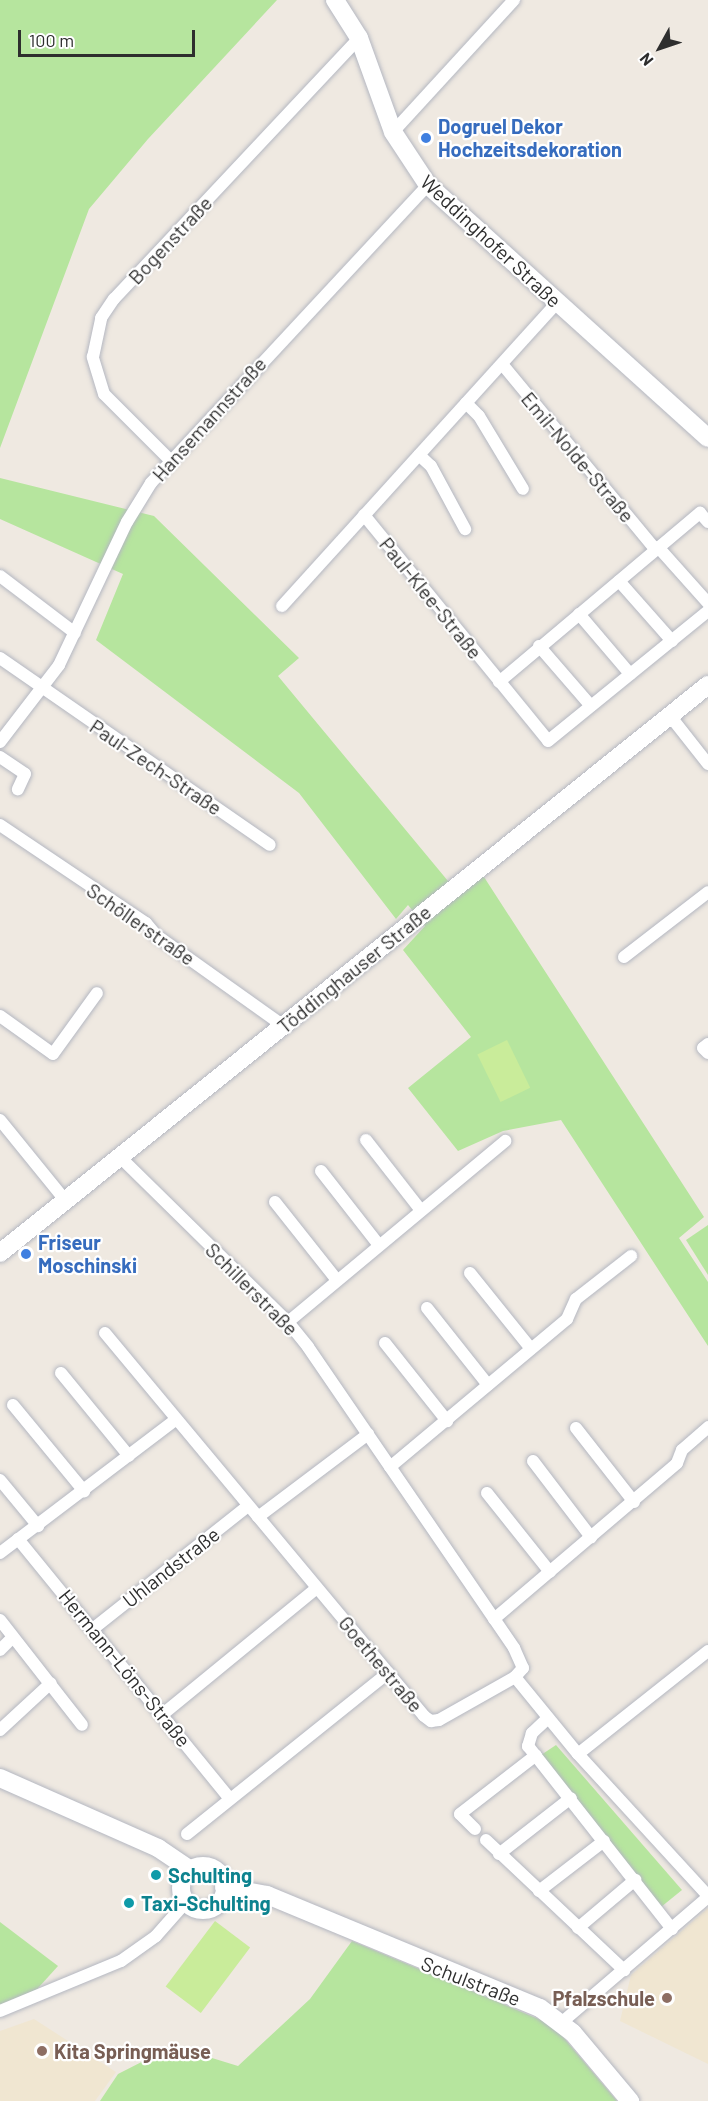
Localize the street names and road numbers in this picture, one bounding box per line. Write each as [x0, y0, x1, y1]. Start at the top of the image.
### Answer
street label: Weddinghofer Straße [416, 170, 566, 312]
street label: Bogenstraße [123, 191, 217, 289]
street label: Hansemannstraße [147, 352, 271, 486]
street label: Emil-Nolde-Straße [516, 387, 640, 527]
street label: Paul-Klee-Straße [375, 532, 487, 664]
street label: Paul-Zech-Straße [85, 714, 227, 820]
street label: Schöllerstraße [82, 878, 200, 970]
street label: Töddinghauser Straße [272, 900, 436, 1038]
street label: Schillerstraße [201, 1238, 303, 1340]
street label: Uhlandstraße [118, 1522, 224, 1612]
street label: Hermann-Löns-Straße [54, 1584, 196, 1752]
street label: Goethestraße [334, 1611, 428, 1717]
street label: Schulstraße [418, 1951, 524, 2011]

